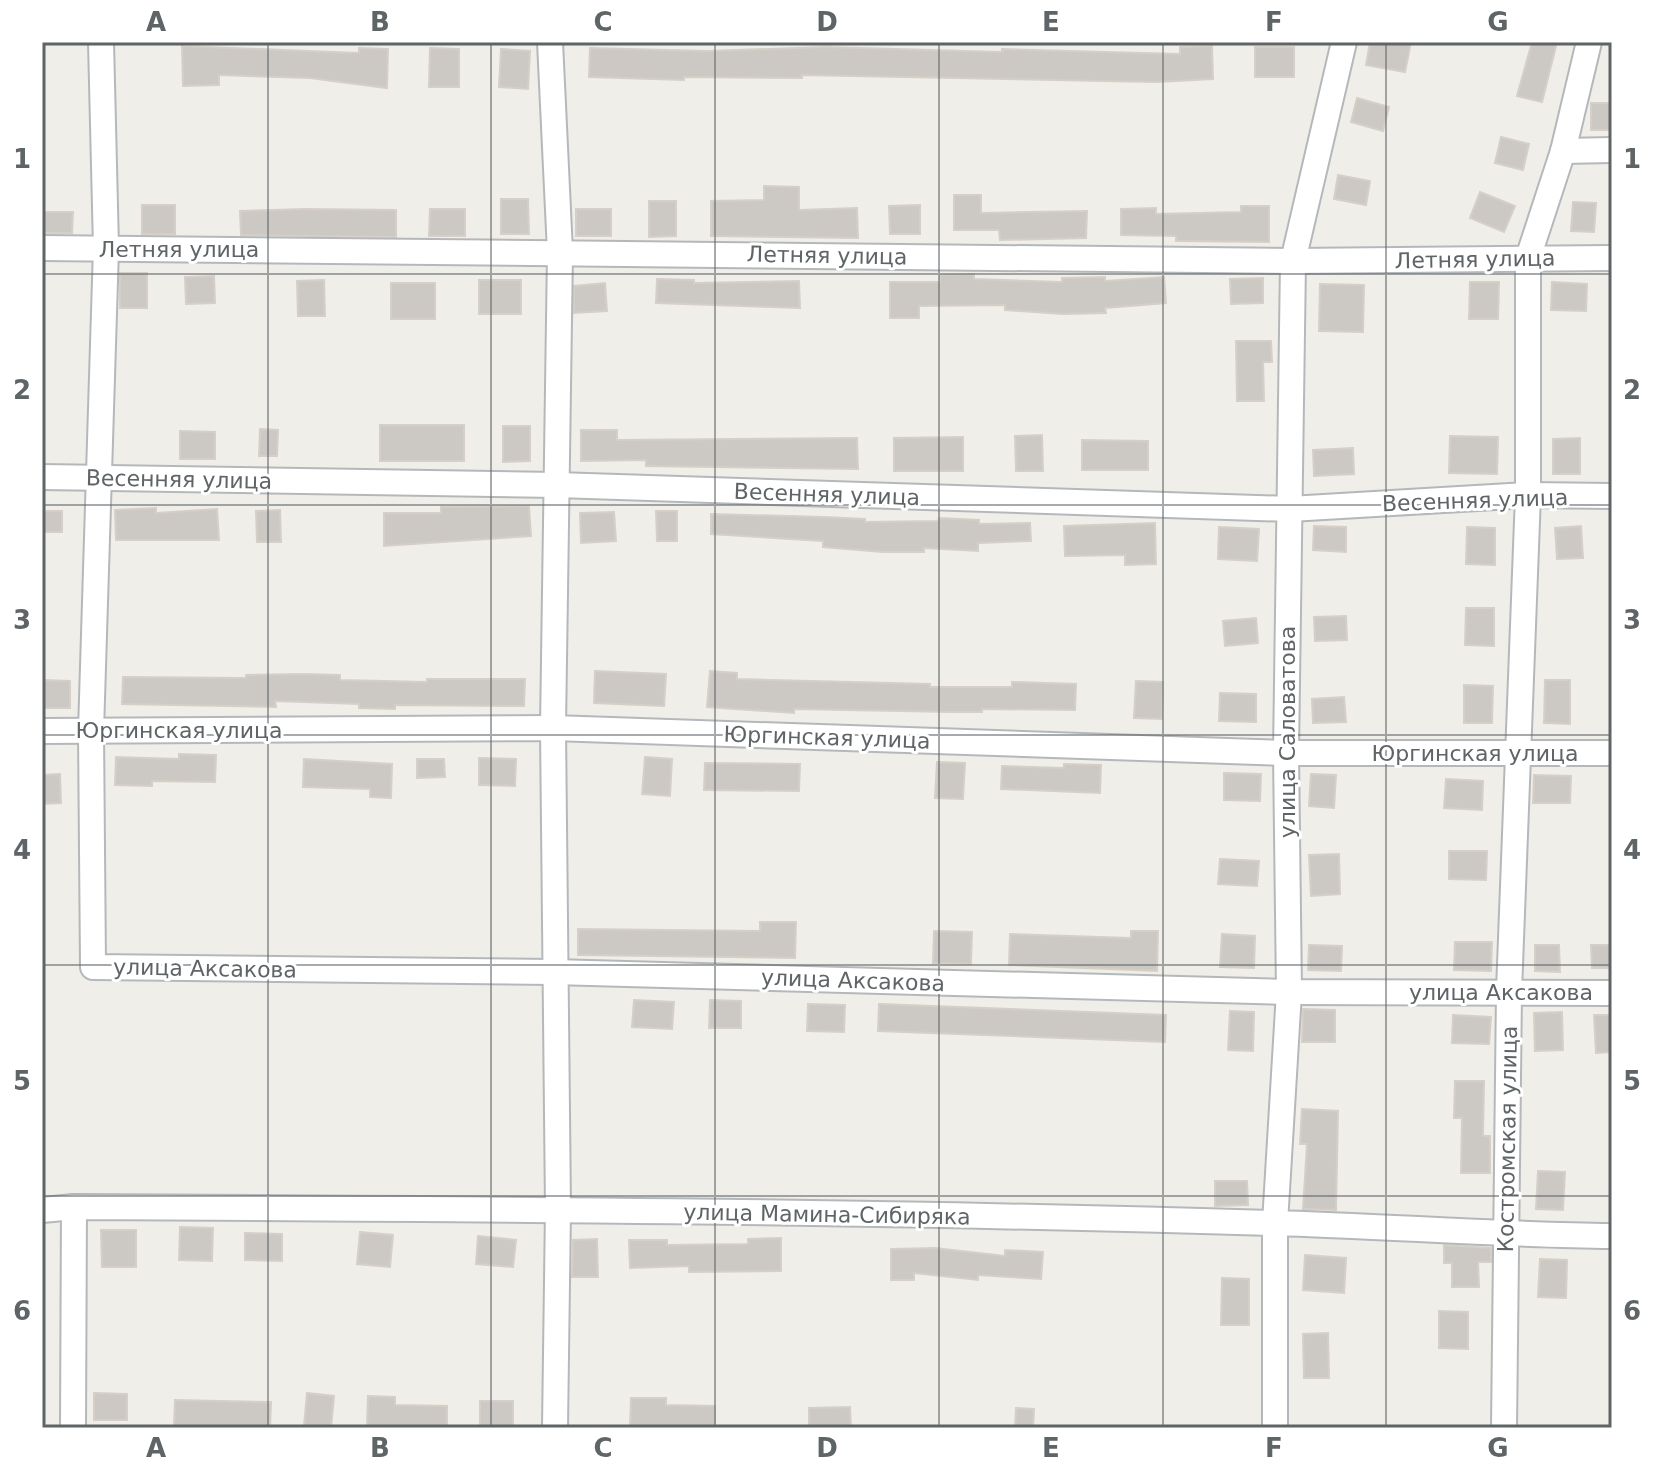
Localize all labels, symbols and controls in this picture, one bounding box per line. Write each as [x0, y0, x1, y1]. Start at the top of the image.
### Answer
text: A [146, 7, 166, 37]
text: B [370, 7, 390, 37]
text: C [593, 7, 613, 37]
text: D [816, 7, 838, 37]
text: E [1042, 7, 1060, 37]
text: F [1265, 7, 1283, 37]
text: G [1487, 7, 1509, 37]
text: 1 [13, 144, 31, 174]
text: 1 [1623, 144, 1641, 174]
street label: Летняя улица [99, 237, 259, 262]
street label: Летняя улица [746, 242, 907, 269]
street label: Летняя улица [1395, 246, 1556, 273]
text: 2 [13, 375, 31, 405]
text: 2 [1623, 375, 1641, 405]
street label: Весенняя улица [86, 465, 272, 494]
street label: Весенняя улица [733, 479, 921, 510]
street label: Весенняя улица [1381, 485, 1569, 516]
text: 3 [13, 605, 31, 635]
text: 3 [1623, 605, 1641, 635]
street label: улица Саловатова [1275, 626, 1300, 838]
street label: Юргинская улица [76, 718, 282, 743]
street label: Юргинская улица [723, 721, 931, 754]
street label: Юргинская улица [1372, 741, 1578, 766]
text: 4 [13, 835, 31, 865]
text: 4 [1623, 835, 1641, 865]
street label: улица Аксакова [113, 954, 297, 983]
street label: улица Аксакова [761, 965, 945, 996]
street label: улица Аксакова [1409, 980, 1593, 1005]
street label: Костромская улица [1493, 1025, 1522, 1253]
text: 5 [13, 1066, 31, 1096]
text: 5 [1623, 1066, 1641, 1096]
street label: улица Мамина-Сибиряка [683, 1199, 971, 1230]
text: 6 [13, 1296, 31, 1326]
text: 6 [1623, 1296, 1641, 1326]
text: A [146, 1433, 166, 1463]
text: B [370, 1433, 390, 1463]
text: C [593, 1433, 613, 1463]
text: D [816, 1433, 838, 1463]
text: E [1042, 1433, 1060, 1463]
text: F [1265, 1433, 1283, 1463]
text: G [1487, 1433, 1509, 1463]

